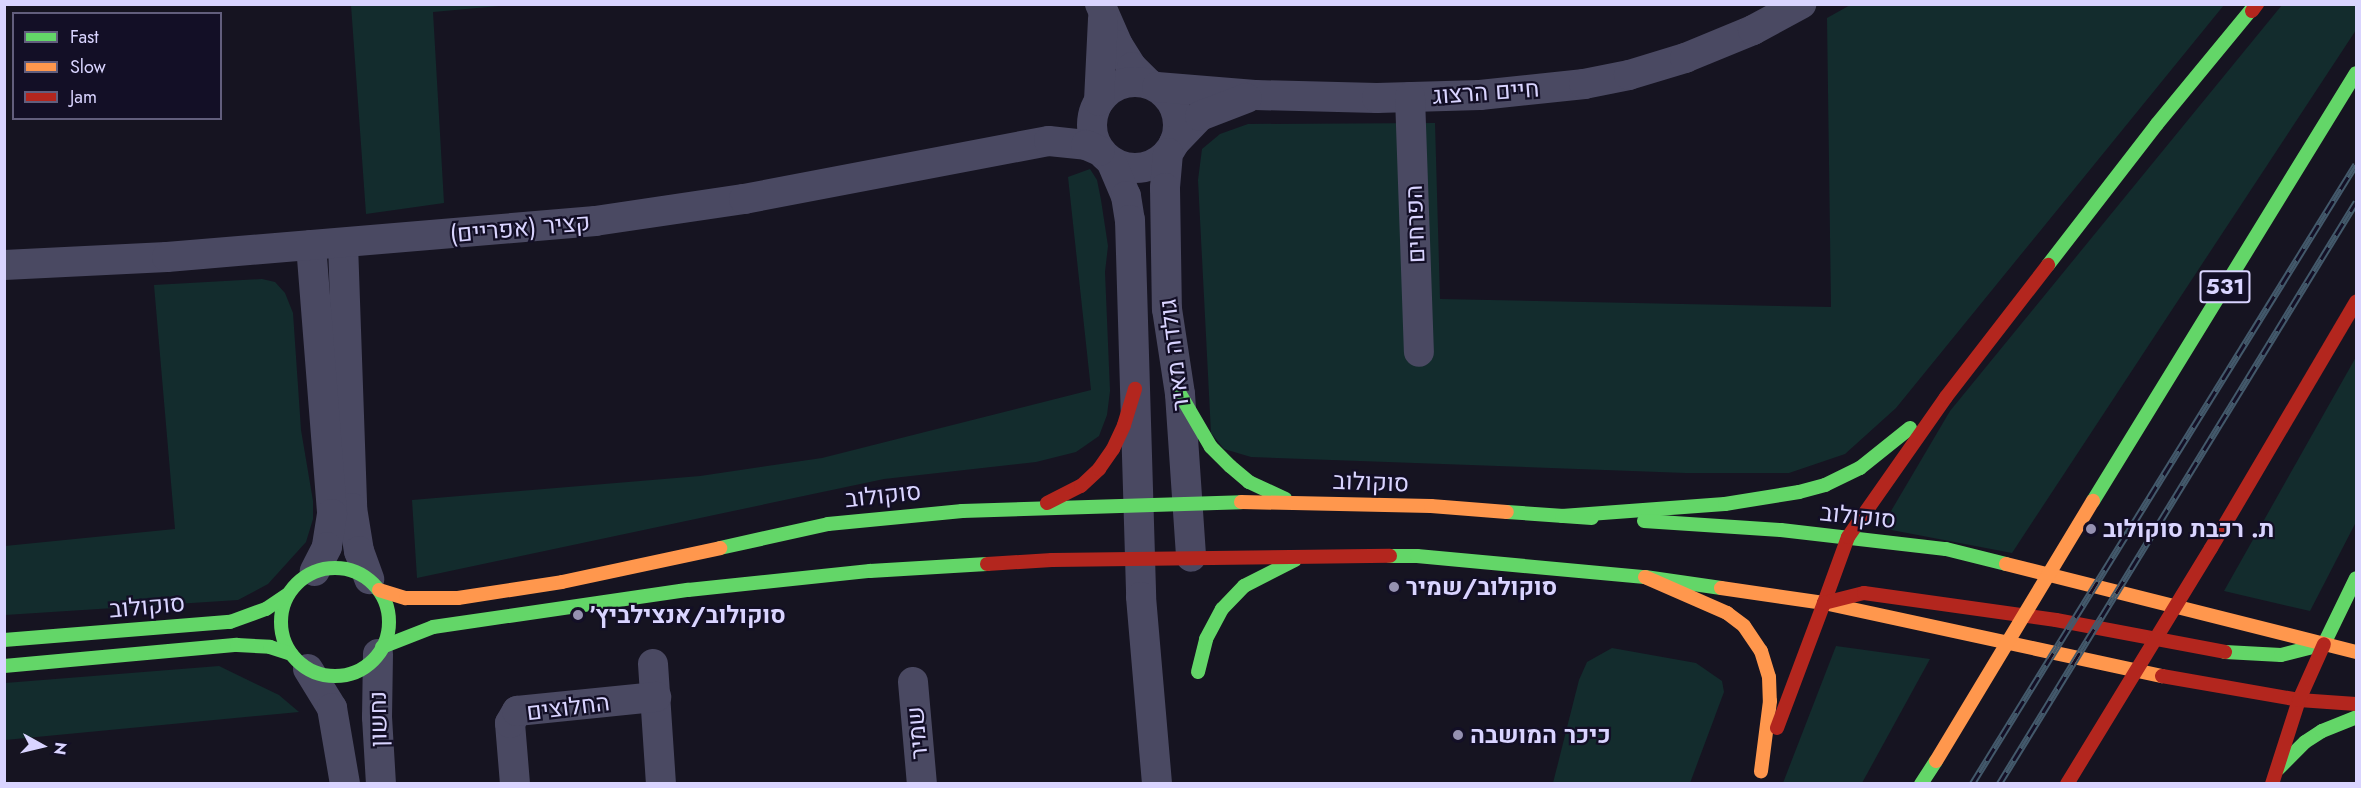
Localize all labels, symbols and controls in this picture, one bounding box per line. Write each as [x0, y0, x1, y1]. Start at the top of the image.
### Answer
legend [12, 12, 222, 120]
text: Fast [70, 24, 99, 50]
text: Slow [70, 54, 106, 80]
street label: חיים הרצוג [1432, 74, 1540, 110]
text: Jam [70, 84, 97, 110]
street label: הפרחים [1399, 185, 1431, 263]
street label: קציר (אפריים) [448, 208, 592, 248]
road number: 531 [2198, 268, 2252, 306]
street label: גולדה מאיר [1153, 298, 1195, 412]
street label: סוקולוב [1332, 466, 1410, 498]
street label: סוקולוב [843, 477, 923, 513]
street label: סוקולוב [1818, 498, 1898, 534]
place label: ת. רכבת סוקולוב [2103, 515, 2274, 543]
marker: ת. רכבת סוקולוב [2084, 522, 2098, 536]
place label: סוקולוב/שמיר [1406, 573, 1557, 601]
marker: סוקולוב/שמיר [1387, 580, 1401, 594]
street label: סוקולוב [108, 588, 186, 624]
place label: סוקולוב/אנצילביץ׳ [590, 601, 786, 629]
marker: סוקולוב/אנצילביץ׳ [571, 608, 585, 622]
street label: החלוצים [525, 688, 611, 726]
street label: נחשון [363, 691, 393, 747]
street label: שמיר [900, 705, 934, 761]
north arrow [12, 716, 72, 776]
place label: כיכר המושבה [1470, 721, 1611, 749]
marker: כיכר המושבה [1451, 728, 1465, 742]
text: N [48, 741, 73, 756]

